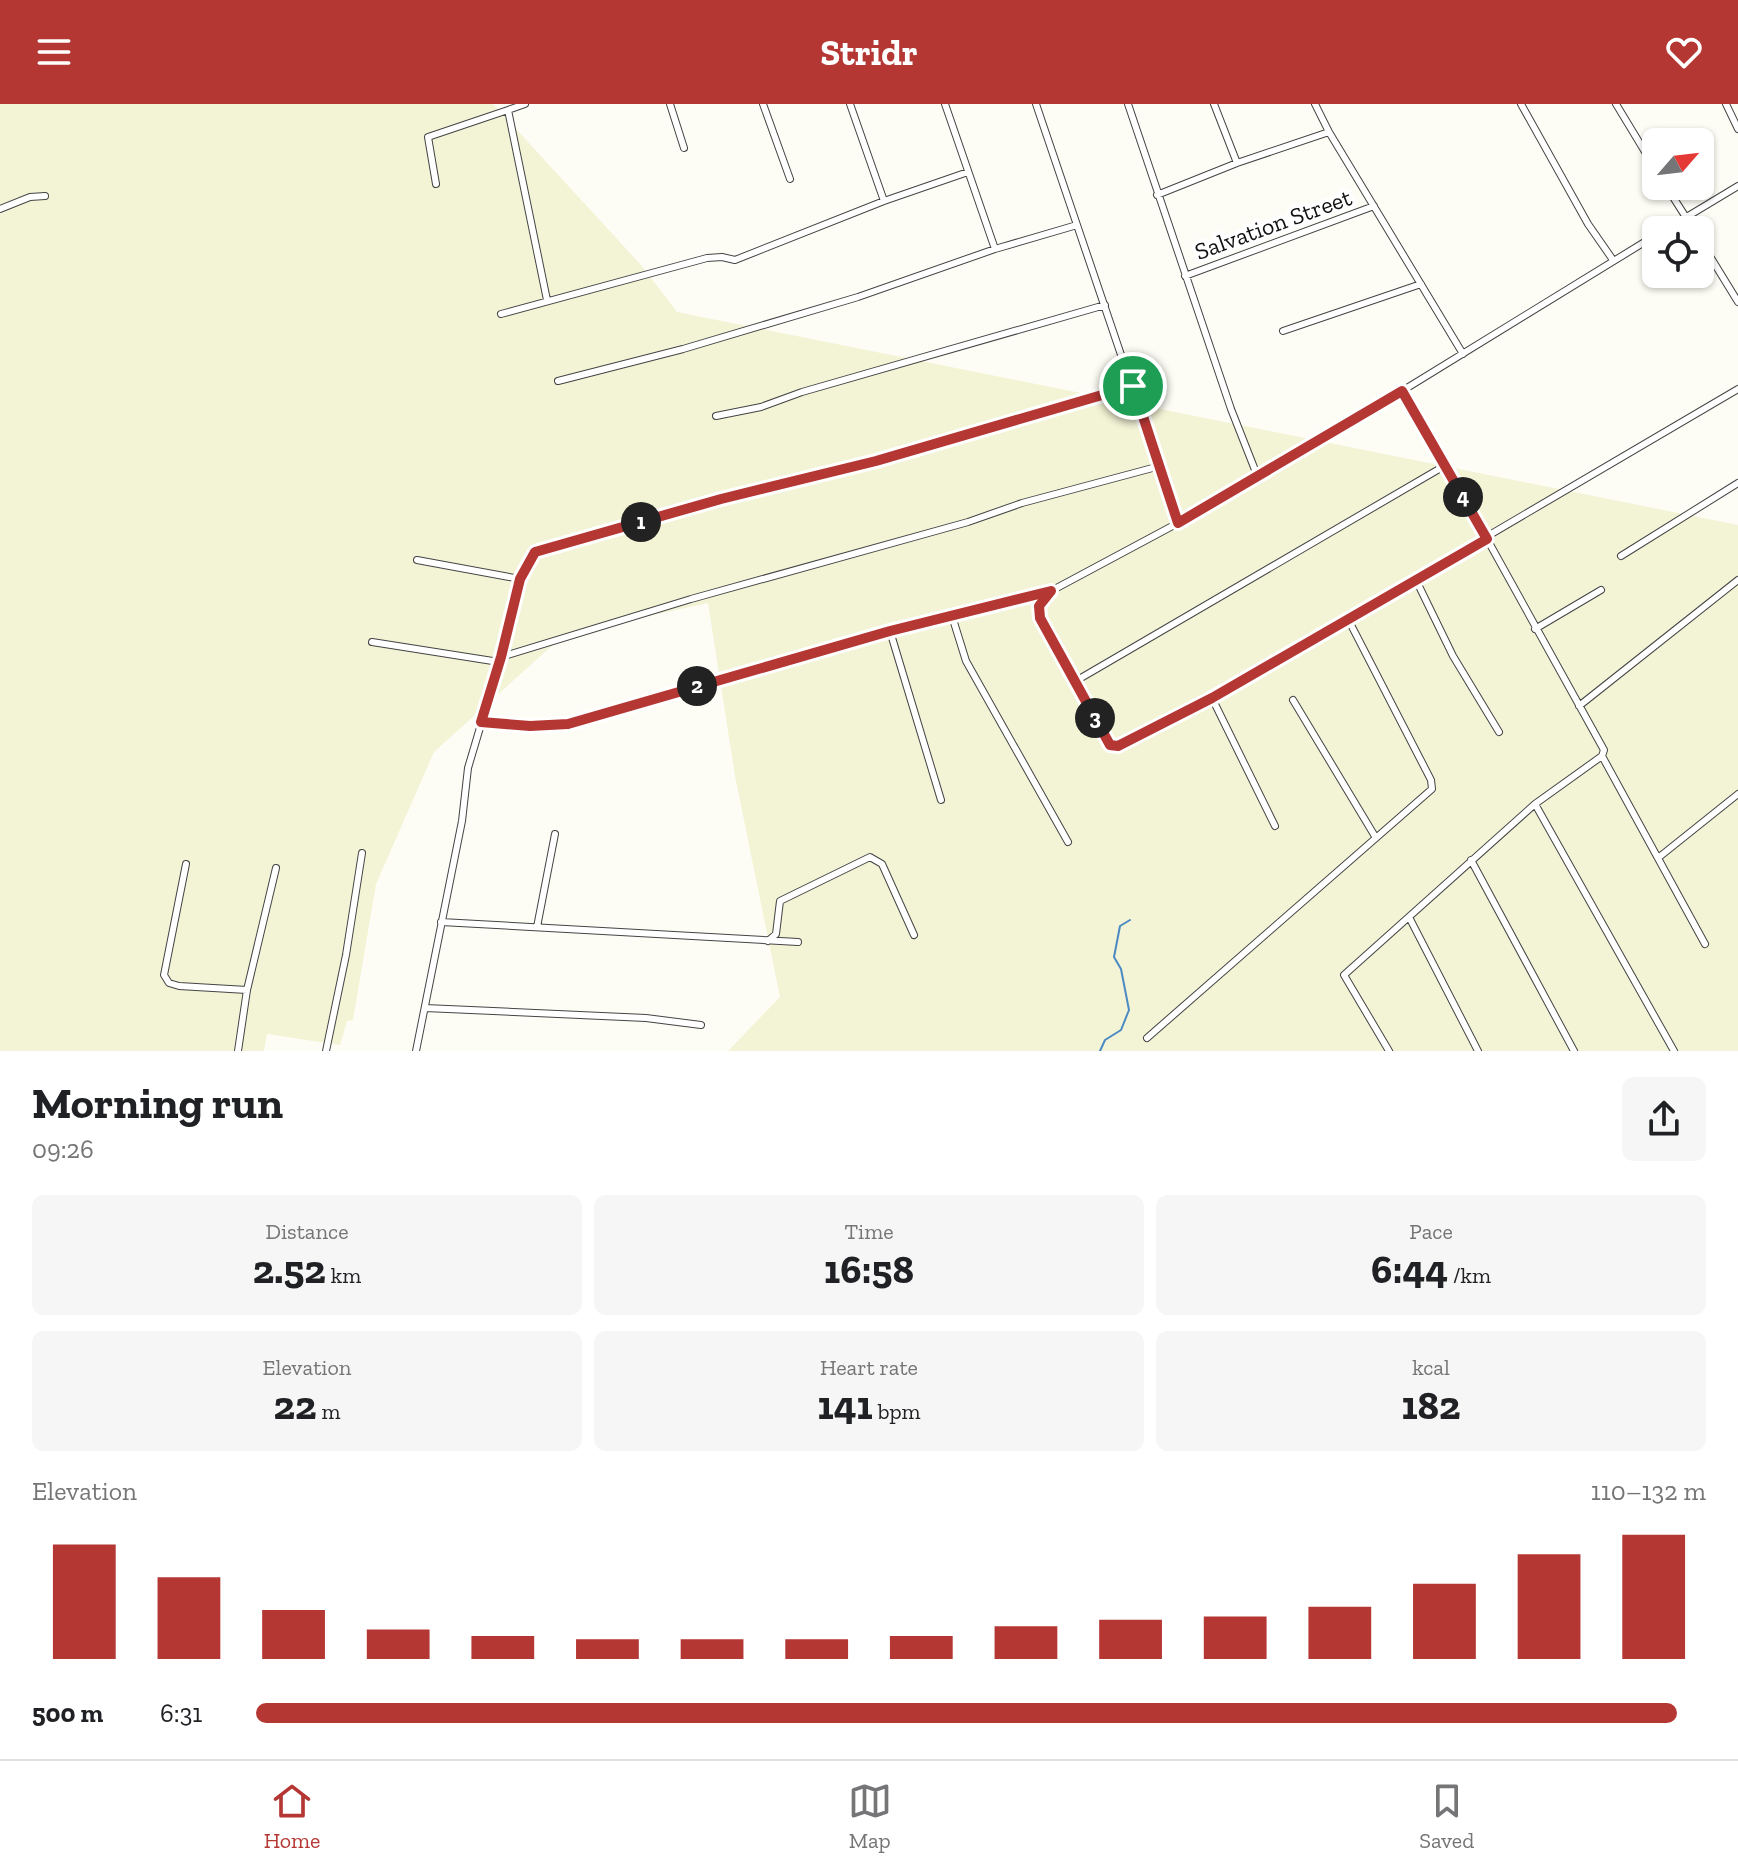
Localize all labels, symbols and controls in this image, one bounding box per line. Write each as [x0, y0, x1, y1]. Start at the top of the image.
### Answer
icon: menu [32, 30, 76, 74]
icon: heart [1662, 30, 1706, 74]
text: Stridr [820, 31, 918, 74]
north arrow [1642, 128, 1714, 200]
map controls [1642, 128, 1714, 288]
street label: Salvation Street [1191, 182, 1355, 266]
button: locate [1642, 216, 1714, 288]
pin [1099, 352, 1167, 420]
icon: arrive [1111, 364, 1155, 408]
pin: 4 [1443, 477, 1483, 517]
text: 4 [1457, 483, 1469, 510]
pin: 1 [621, 502, 661, 542]
text: 1 [637, 508, 645, 535]
pin: 2 [677, 666, 717, 706]
text: 2 [691, 672, 703, 699]
pin: 3 [1075, 698, 1115, 738]
text: 3 [1089, 704, 1101, 731]
text: Morning run [32, 1076, 283, 1129]
button: share [1622, 1077, 1706, 1161]
text: 09:26 [32, 1133, 94, 1165]
text: Distance [265, 1218, 349, 1245]
text: Time [844, 1218, 894, 1245]
text: Pace [1409, 1218, 1453, 1245]
text: 2.52 [253, 1245, 326, 1293]
text: 16:58 [824, 1245, 914, 1293]
text: 6:44 [1371, 1245, 1448, 1293]
text: km [326, 1262, 361, 1289]
text: /km [1448, 1262, 1491, 1289]
text: Elevation [263, 1354, 351, 1381]
text: Heart rate [820, 1354, 918, 1381]
text: kcal [1412, 1354, 1450, 1381]
text: 22 [274, 1381, 316, 1429]
text: 141 [818, 1381, 873, 1429]
text: 182 [1401, 1381, 1461, 1429]
text: m [316, 1398, 340, 1425]
text: bpm [873, 1398, 920, 1425]
text: Elevation [32, 1475, 137, 1507]
text: 110–132 m [1591, 1475, 1706, 1507]
text: 500 m [32, 1697, 103, 1729]
text: 6:31 [160, 1697, 202, 1729]
tab: Home [264, 1779, 320, 1854]
tab: Map [848, 1779, 892, 1854]
tab: Saved [1419, 1779, 1474, 1854]

